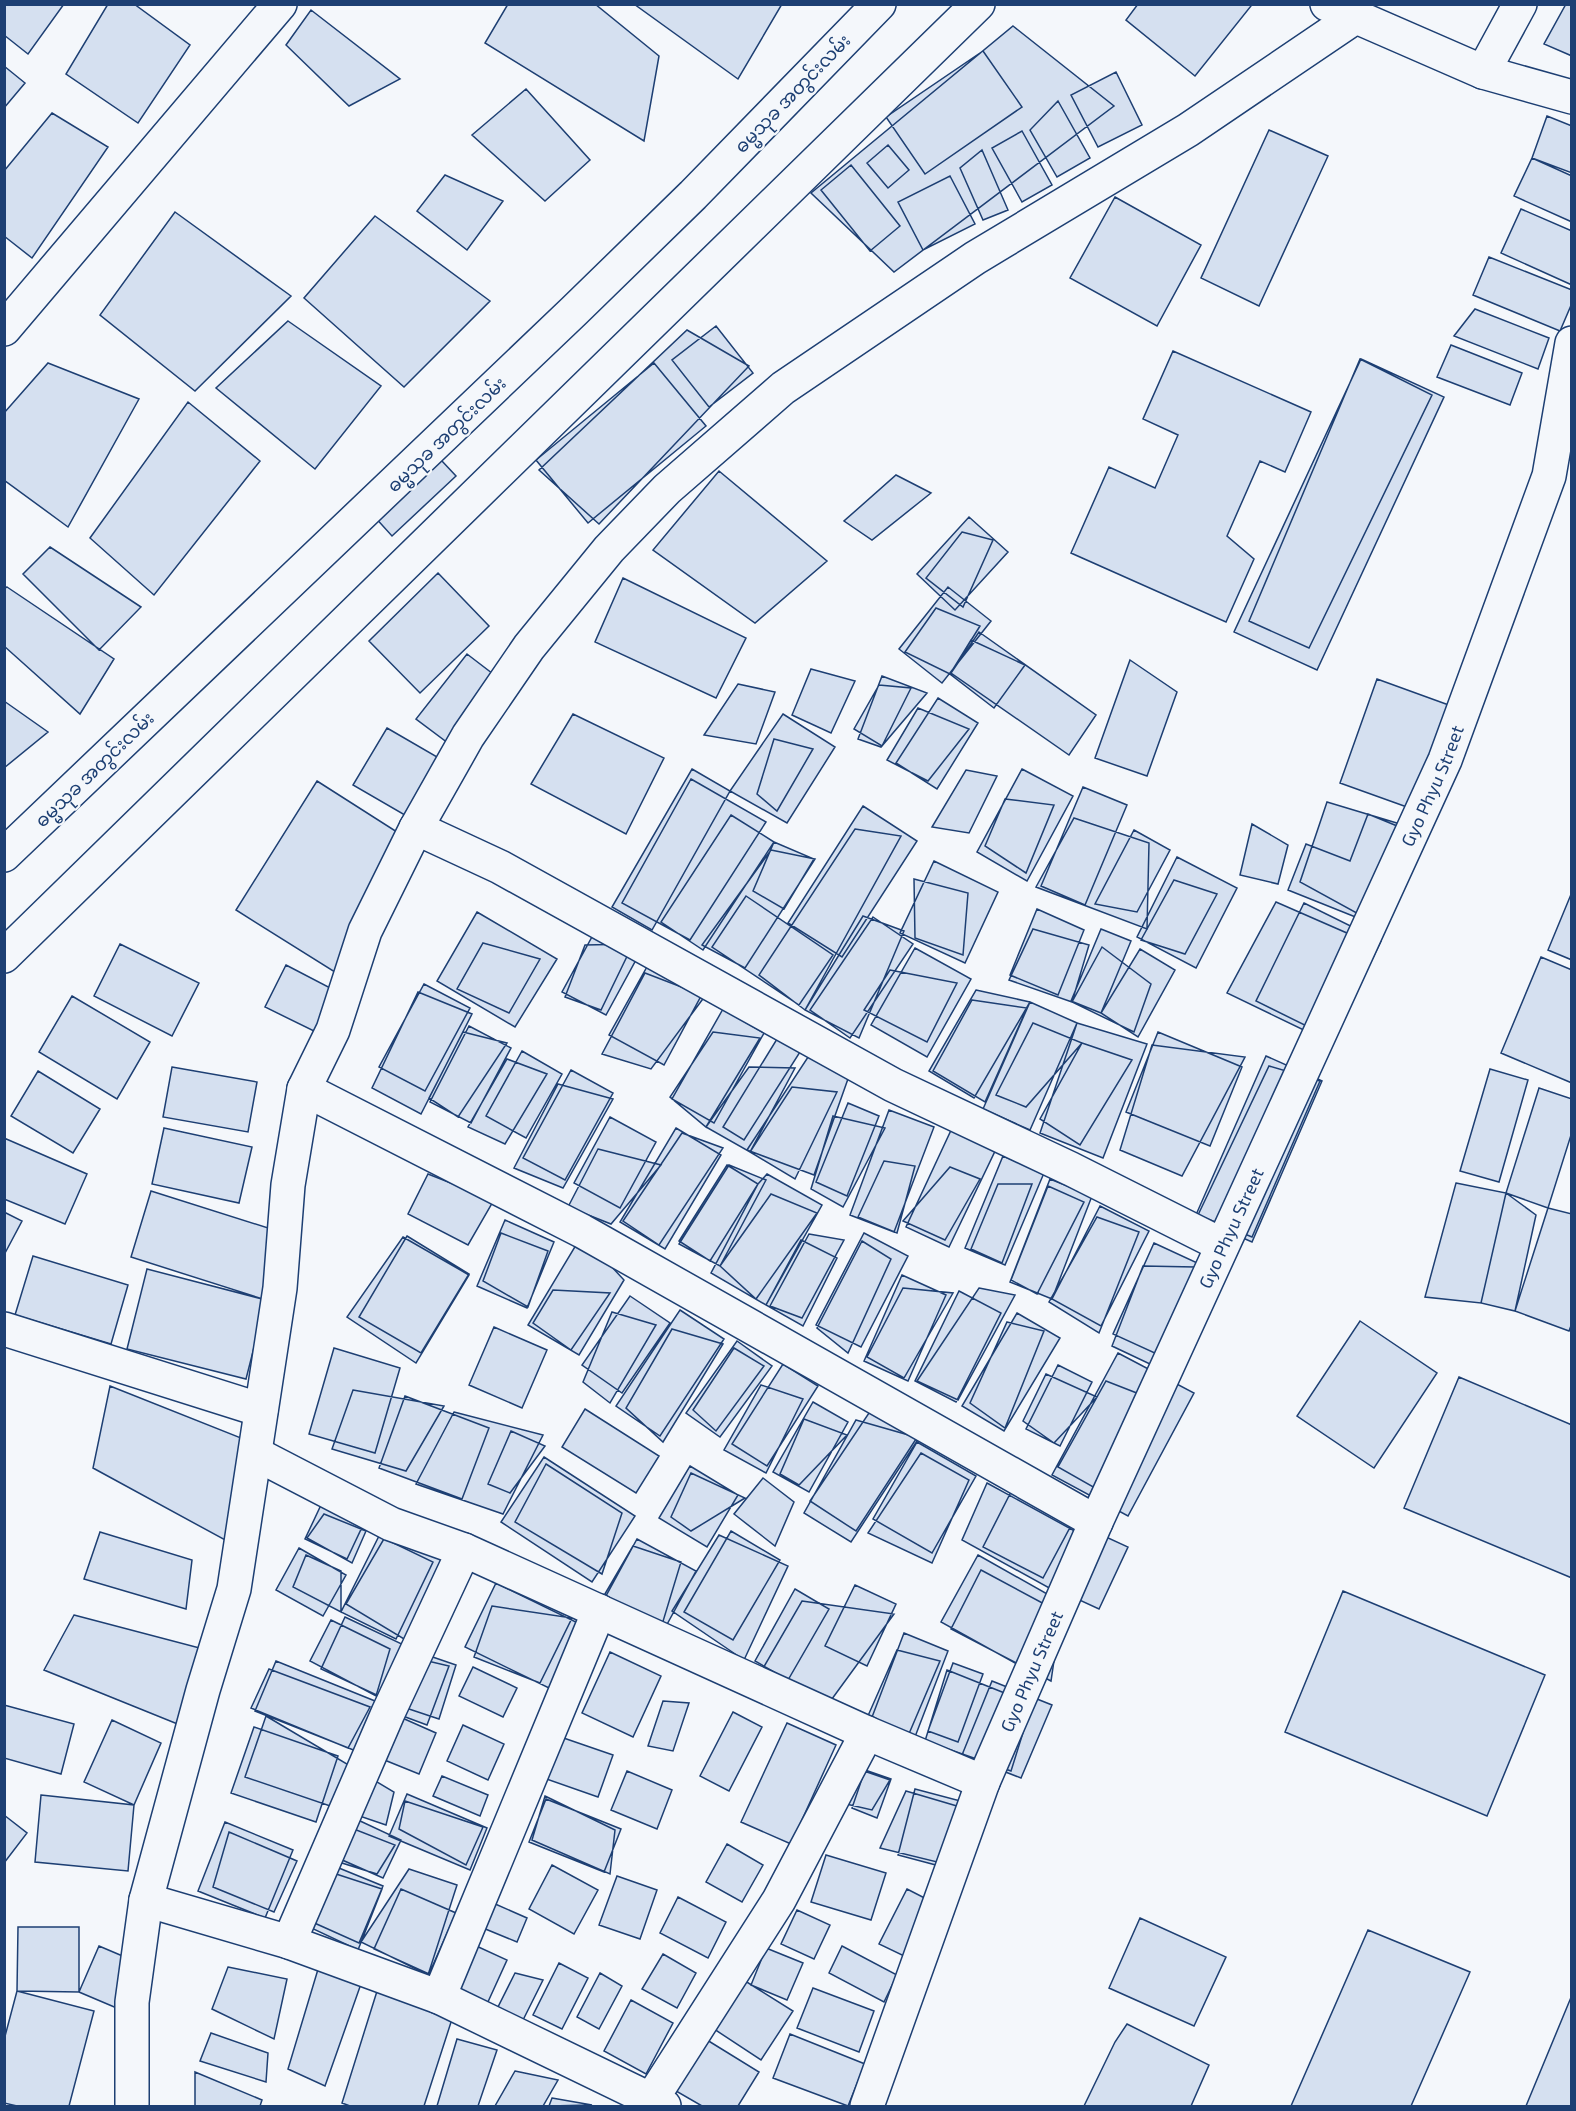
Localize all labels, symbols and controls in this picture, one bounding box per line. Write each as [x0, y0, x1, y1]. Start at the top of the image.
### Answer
street label: ဓမ္မသုခ အတွင်းလမ်း [729, 28, 858, 161]
street label: ဓမ္မသုခ အတွင်းလမ်း [381, 371, 514, 500]
street label: ဓမ္မသုခ အတွင်းလမ်း [29, 706, 162, 835]
street label: Gyo Phyu Street [1396, 722, 1468, 850]
street label: Gyo Phyu Street [1194, 1164, 1268, 1292]
street label: Gyo Phyu Street [995, 1607, 1067, 1735]

